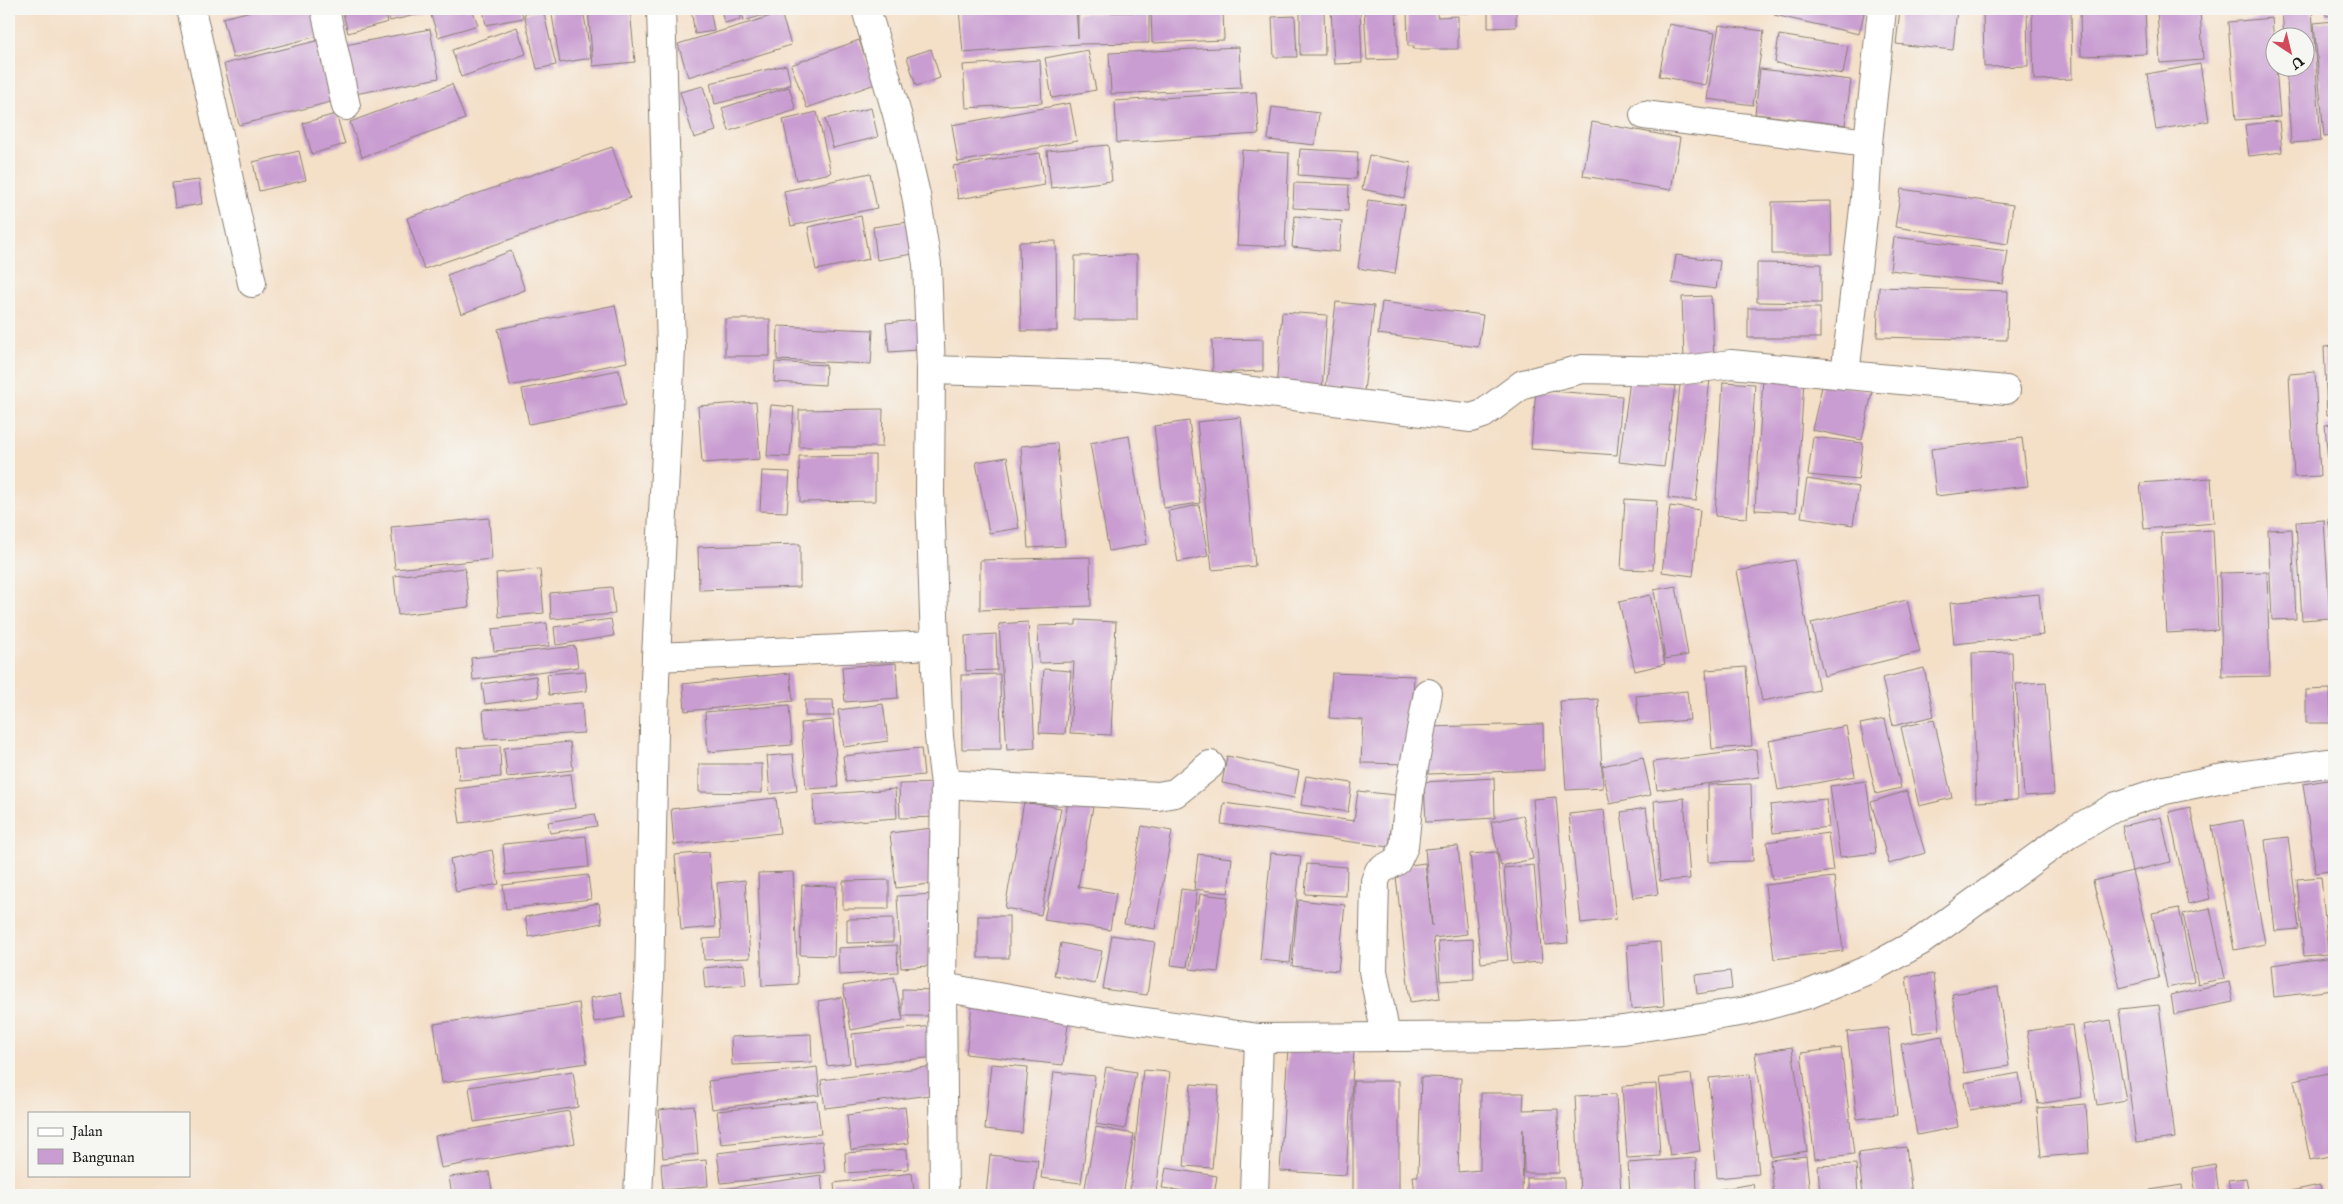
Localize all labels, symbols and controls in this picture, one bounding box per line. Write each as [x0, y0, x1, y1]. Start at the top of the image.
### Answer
north arrow [2266, 28, 2316, 78]
text: U [2286, 50, 2308, 73]
legend [28, 1112, 190, 1176]
text: Jalan [70, 1122, 103, 1141]
text: Bangunan [72, 1148, 135, 1167]

